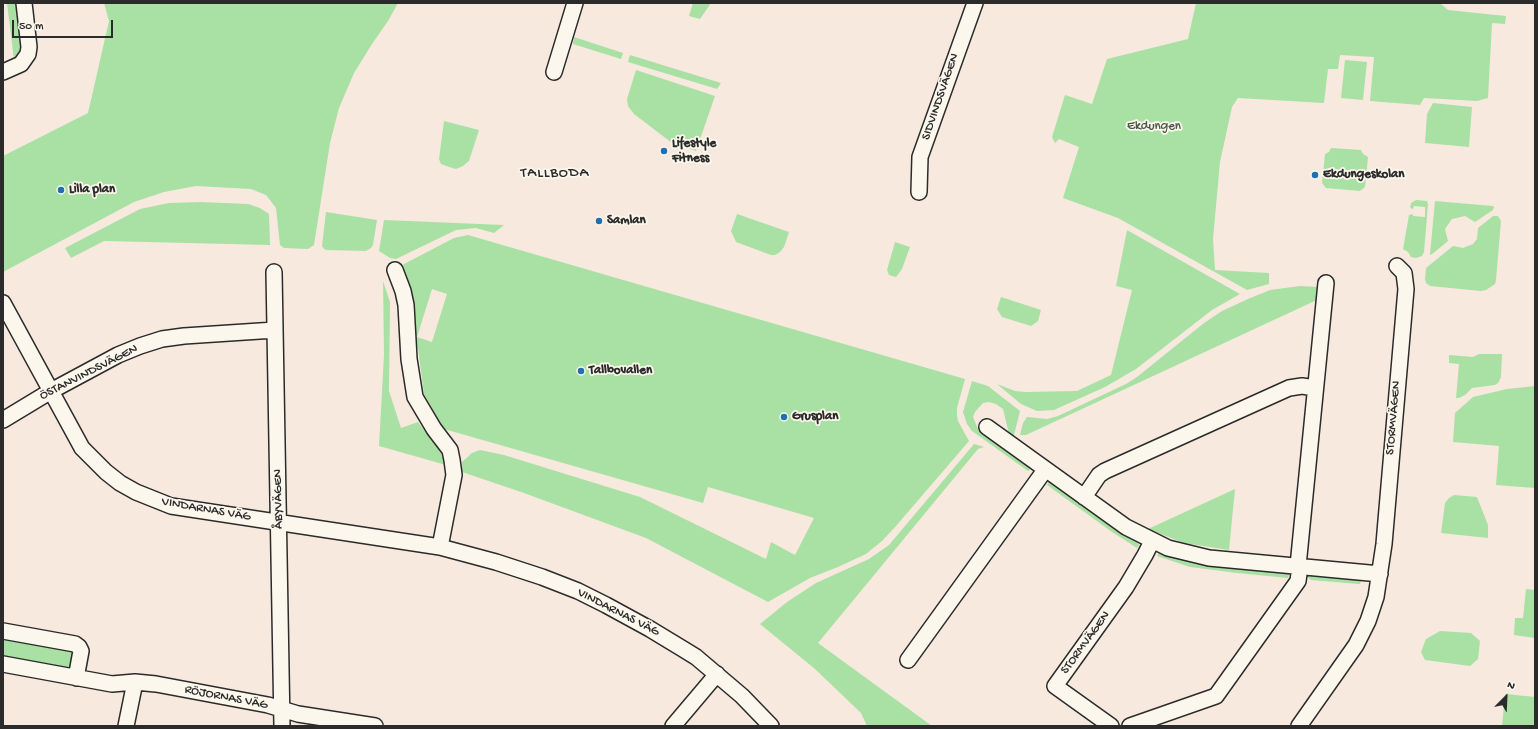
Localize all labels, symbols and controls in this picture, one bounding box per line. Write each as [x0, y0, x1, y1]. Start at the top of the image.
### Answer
scale bar [14, 12, 115, 38]
text: 50 m [19, 20, 44, 34]
street label: SIDVINDSVÄGEN [919, 52, 963, 142]
park label: Ekdungen [1127, 119, 1181, 135]
place label: Lifestyle Fitness [672, 136, 716, 167]
marker: Lifestyle Fitness [659, 146, 669, 156]
district label: TALLBODA [521, 165, 589, 183]
place label: Ekdungeskolan [1323, 167, 1404, 183]
marker: Ekdungeskolan [1310, 170, 1320, 180]
place label: Lilla plan [69, 182, 115, 198]
marker: Lilla plan [56, 185, 66, 195]
place label: Samlan [607, 213, 646, 229]
marker: Samlan [594, 216, 604, 226]
street label: ÖSTANVINDSVÄGEN [37, 342, 141, 404]
place label: Tallbovallen [589, 363, 652, 379]
marker: Tallbovallen [576, 366, 586, 376]
street label: STORMVÄGEN [1383, 380, 1405, 456]
place label: Grusplan [792, 409, 838, 425]
marker: Grusplan [779, 412, 789, 422]
street label: ÅBYVÄGEN [271, 469, 287, 529]
street label: VINDARNAS VÄG [160, 494, 252, 526]
street label: VINDARNAS VÄG [574, 586, 662, 640]
street label: STORMVÄGEN [1058, 608, 1114, 678]
north arrow [1486, 677, 1526, 717]
text: N [1505, 679, 1517, 693]
street label: RÖJORNAS VÄG [183, 682, 269, 714]

